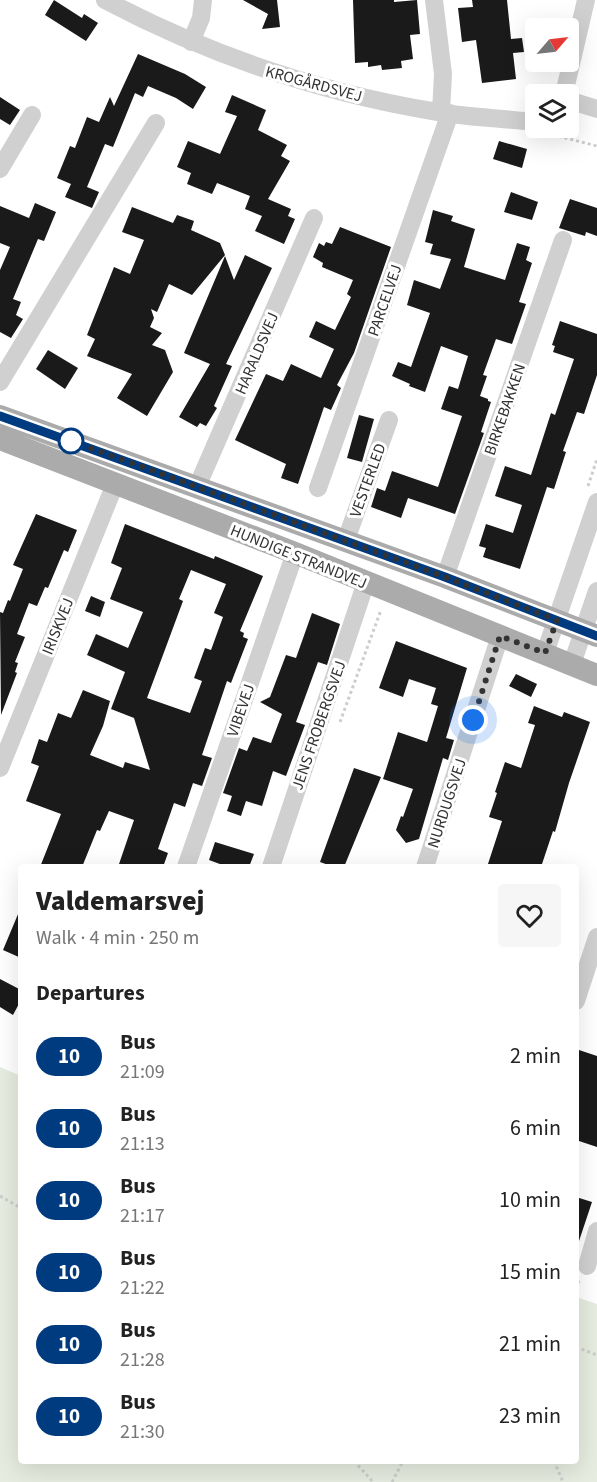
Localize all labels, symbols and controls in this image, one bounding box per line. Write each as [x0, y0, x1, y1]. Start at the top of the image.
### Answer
north arrow [525, 18, 579, 72]
map controls [525, 18, 579, 138]
street label: KROGÅRDSVEJ [263, 60, 365, 107]
button: layers [525, 84, 579, 138]
street label: PARCELVEJ [362, 261, 407, 339]
street label: HARALDSVEJ [230, 309, 284, 398]
street label: BIRKEBAKKEN [479, 360, 531, 458]
unlabelled marker [58, 428, 84, 454]
street label: VESTERLED [344, 440, 392, 520]
street label: HUNDIGE STRANDVEJ [227, 519, 370, 594]
street label: IRISKVEJ [37, 595, 79, 658]
street label: JENS FROBERGSVEJ [286, 658, 351, 793]
street label: VIBEVEJ [222, 681, 260, 740]
your location [458, 705, 488, 735]
street label: NURDUGSVEJ [422, 756, 472, 851]
text: Valdemarsvej [36, 881, 205, 921]
button: heart [498, 884, 561, 947]
text: Walk · 4 min · 250 m [36, 924, 199, 952]
text: Departures [36, 977, 145, 1009]
text: Bus [120, 1026, 156, 1058]
text: 2 min [510, 1040, 561, 1072]
text: 10 [58, 1041, 80, 1071]
text: 21:09 [120, 1058, 165, 1086]
text: Bus [120, 1098, 156, 1130]
text: 6 min [510, 1112, 561, 1144]
text: 10 [58, 1113, 80, 1143]
text: 21:13 [120, 1130, 165, 1158]
text: Bus [120, 1170, 156, 1202]
text: 10 min [499, 1184, 561, 1216]
text: 10 [58, 1185, 80, 1215]
text: 21:17 [120, 1202, 165, 1230]
text: Bus [120, 1242, 156, 1274]
text: 15 min [499, 1256, 561, 1288]
text: 10 [58, 1257, 80, 1287]
text: 21:22 [120, 1274, 165, 1302]
text: Bus [120, 1314, 156, 1346]
text: 21 min [499, 1328, 561, 1360]
text: 10 [58, 1329, 80, 1359]
text: 21:28 [120, 1346, 165, 1374]
text: Bus [120, 1386, 156, 1418]
text: 23 min [499, 1400, 561, 1432]
text: 10 [58, 1401, 80, 1431]
text: 21:30 [120, 1418, 165, 1446]

